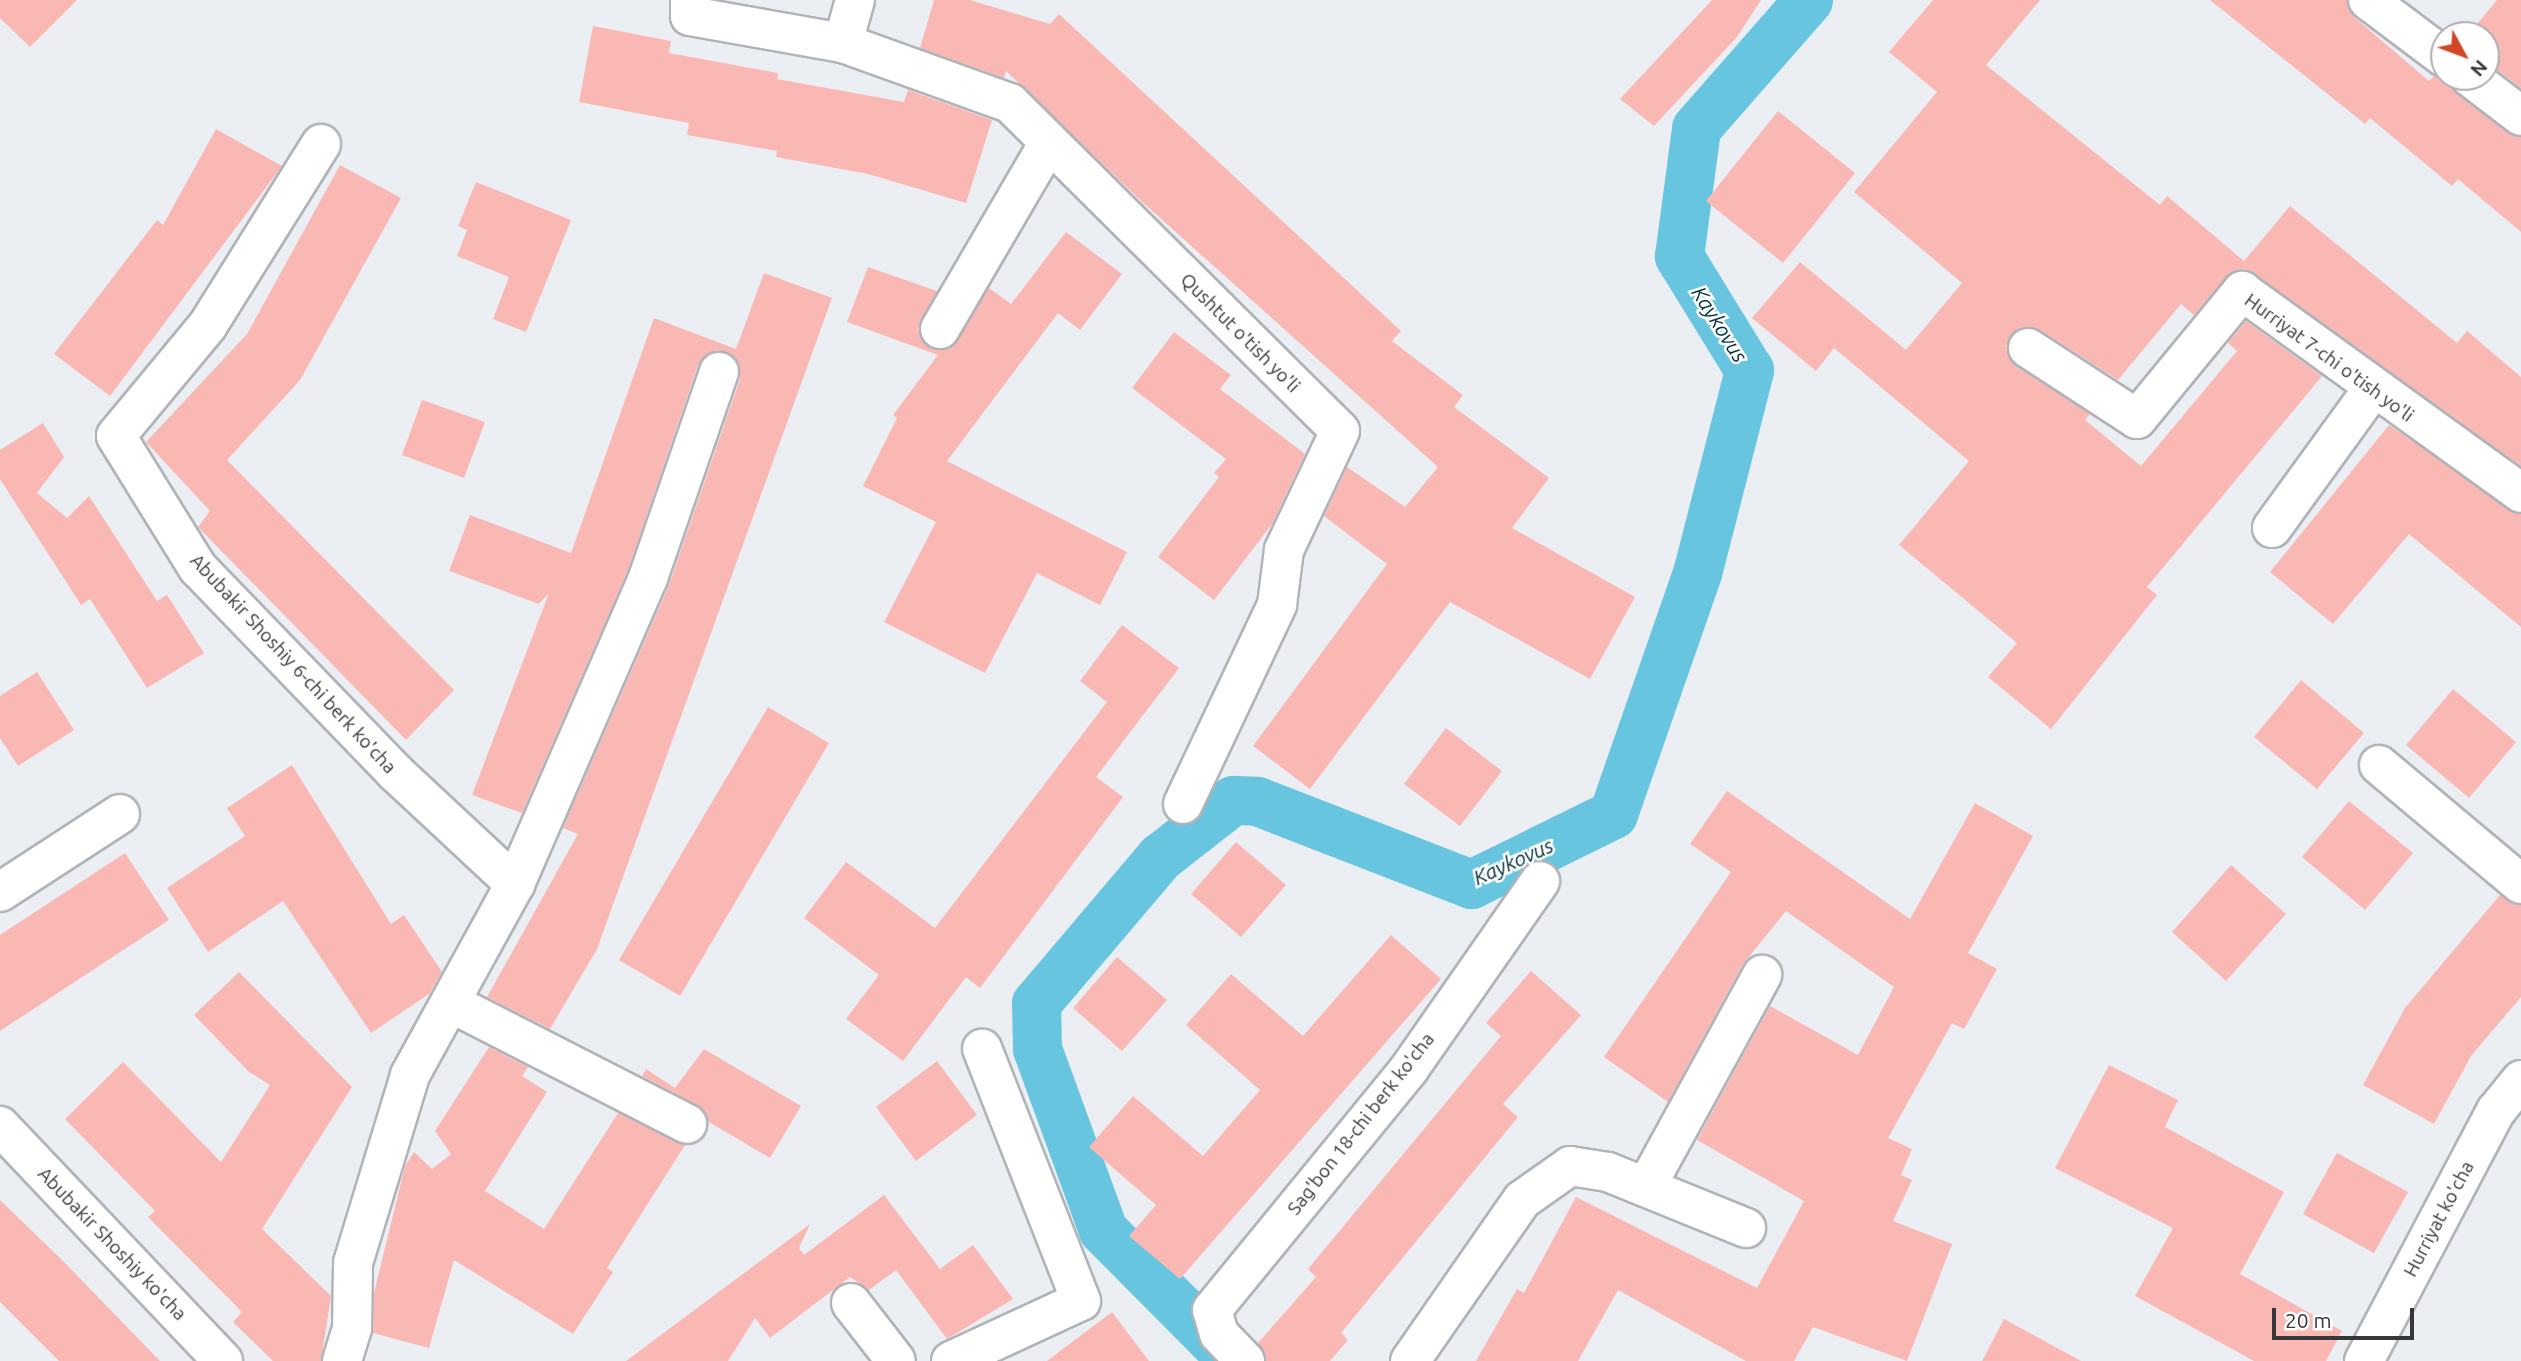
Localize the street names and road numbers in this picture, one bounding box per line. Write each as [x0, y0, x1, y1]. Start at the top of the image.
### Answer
street label: Qushtut o'tish yo'li [1175, 268, 1305, 398]
street label: Hurriyat 7-chi o'tish yo'li [2240, 289, 2418, 427]
street label: Abubakir Shoshiy 6-chi berk ko'cha [185, 550, 401, 778]
street label: Sag'bon 18-chi berk ko'cha [1283, 1028, 1439, 1220]
street label: Hurriyat ko'cha [2399, 1157, 2479, 1281]
street label: Abubakir Shoshiy ko'cha [33, 1163, 191, 1325]

